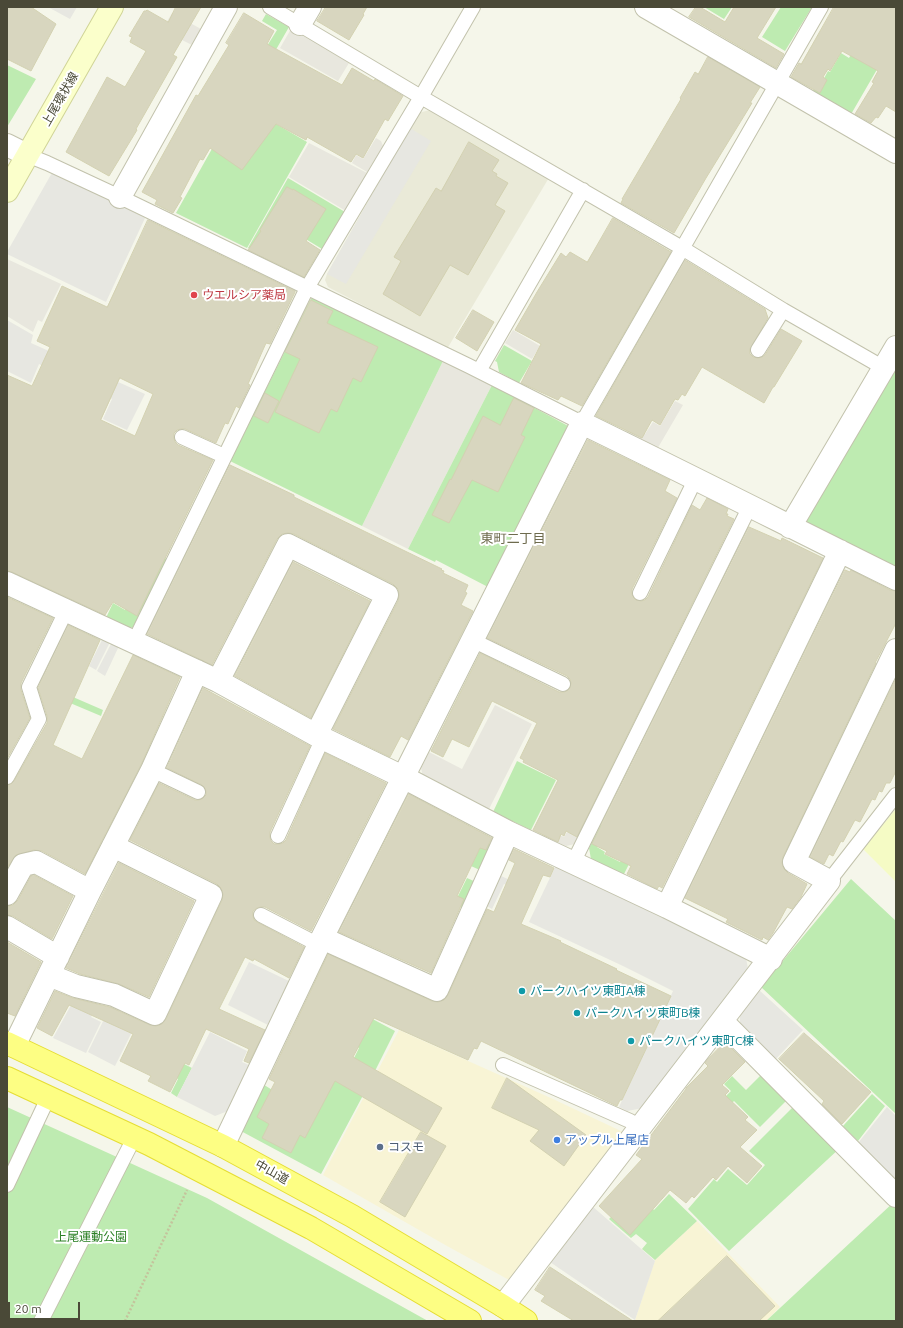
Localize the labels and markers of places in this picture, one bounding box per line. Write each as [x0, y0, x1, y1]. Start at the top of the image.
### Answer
place label: ウエルシア薬局 [202, 288, 286, 302]
marker: ウエルシア薬局 [189, 290, 199, 300]
place label: パークハイツ東町A棟 [530, 984, 646, 998]
marker: パークハイツ東町A棟 [517, 986, 527, 996]
place label: パークハイツ東町B棟 [585, 1006, 701, 1020]
marker: パークハイツ東町B棟 [572, 1008, 582, 1018]
place label: パークハイツ東町C棟 [639, 1034, 754, 1048]
marker: パークハイツ東町C棟 [626, 1036, 636, 1046]
place label: アップル上尾店 [565, 1133, 649, 1147]
marker: アップル上尾店 [552, 1135, 562, 1145]
place label: コスモ [388, 1140, 424, 1154]
marker: コスモ [375, 1142, 385, 1152]

